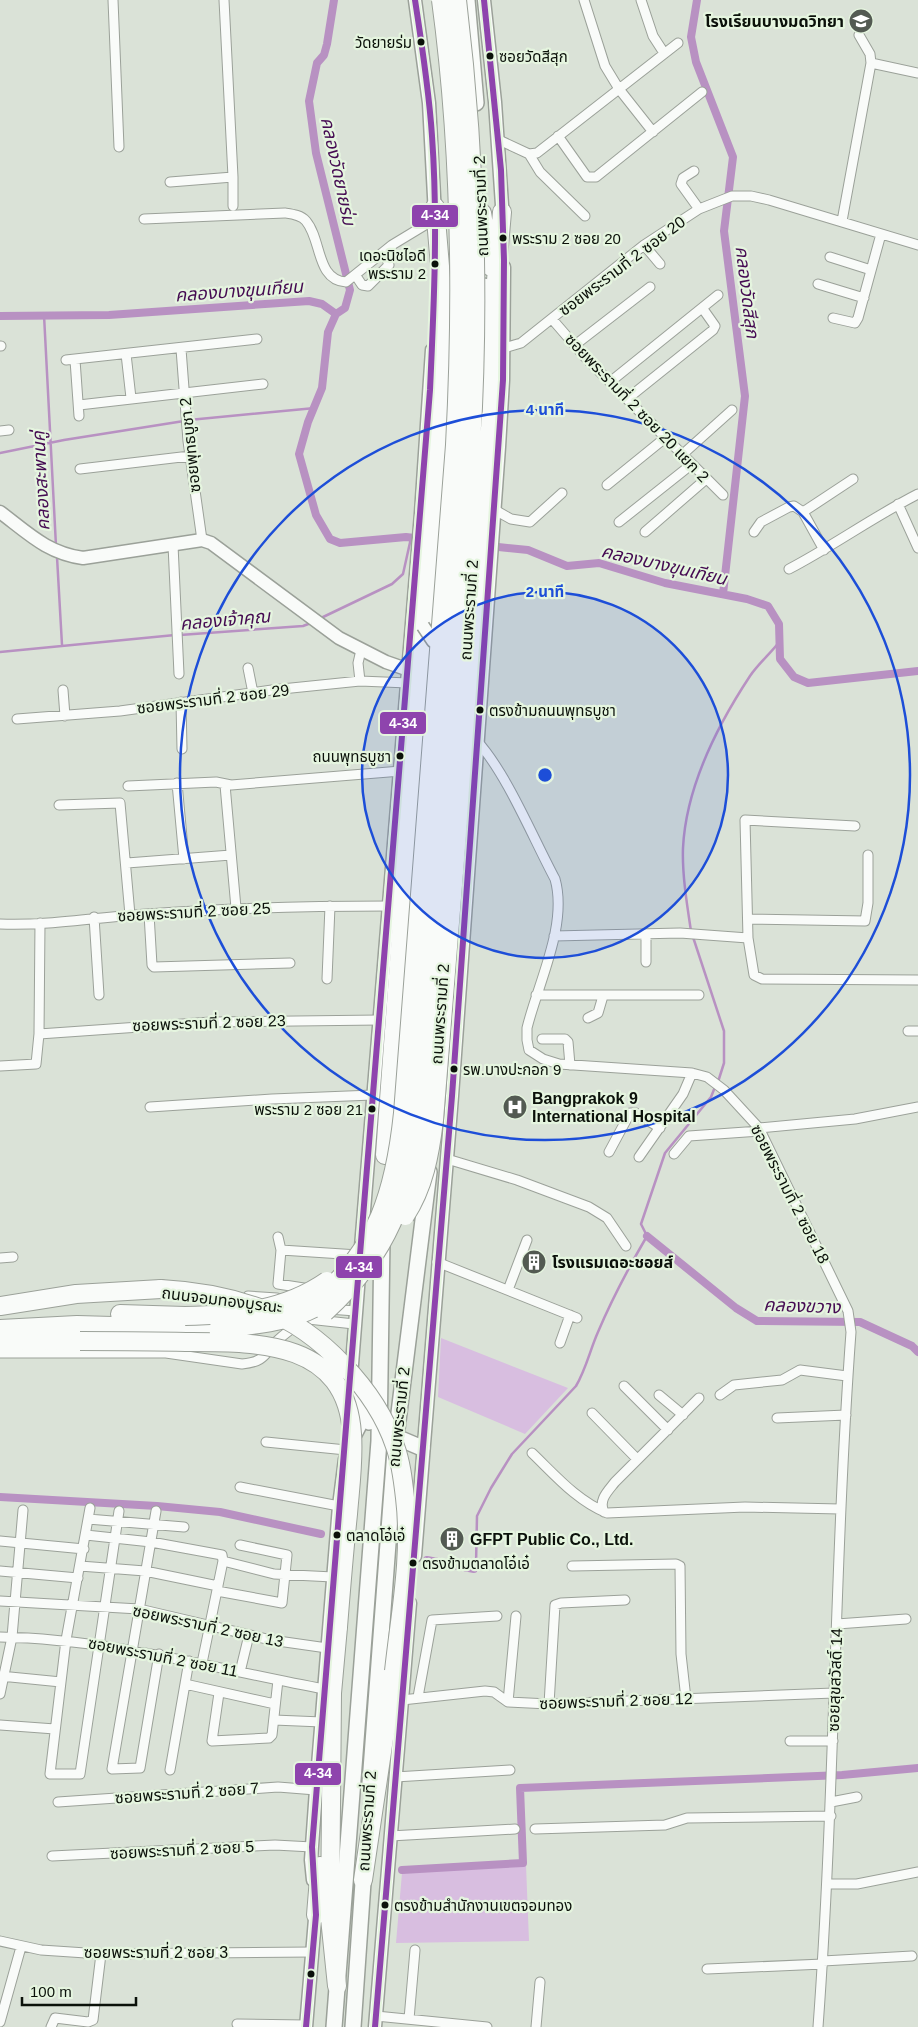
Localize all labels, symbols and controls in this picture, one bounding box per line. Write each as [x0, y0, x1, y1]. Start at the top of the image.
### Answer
school or university icon: โรงเรียนบางมดวิทยา [848, 8, 874, 34]
place label: โรงเรียนบางมดวิทยา [705, 13, 844, 30]
place label: วัดยายร่ม [355, 34, 412, 51]
marker: วัดยายร่ม [416, 37, 426, 47]
place label: ซอยวัดสีสุก [499, 48, 568, 66]
marker: ซอยวัดสีสุก [485, 51, 495, 61]
water label: คลองวัดยายร่ม [317, 115, 360, 229]
street label: ถนนพระรามที่ 2 [468, 155, 491, 257]
line badge: 4-34 [411, 204, 459, 228]
text: 4-34 [421, 207, 449, 223]
street label: ซอยพระรามที่ 2 ซอย 20 [554, 211, 688, 319]
place label: พระราม 2 ซอย 20 [512, 230, 621, 247]
marker: พระราม 2 ซอย 20 [498, 233, 508, 243]
water label: คลองวัดสีสุก [730, 245, 763, 341]
place label: เดอะนิชไอดี พระราม 2 [359, 247, 426, 282]
marker: เดอะนิชไอดี พระราม 2 [430, 259, 440, 269]
water label: คลองบางขุนเทียน [174, 276, 305, 306]
street label: ซอยพระรามที่ 2 ซอย 20 แยก 2 [562, 328, 714, 486]
street label: ซอยพุทธบูชา 2 [177, 396, 204, 493]
text: 4 นาที [526, 401, 564, 418]
water label: คลองสะพานคู่ [28, 428, 55, 531]
water label: คลองบางขุนเทียน [599, 541, 730, 590]
street label: ถนนพระรามที่ 2 [454, 559, 481, 661]
text: 2 นาที [526, 583, 564, 600]
water label: คลองเจ้าคุณ [179, 606, 273, 635]
street label: ซอยพระรามที่ 2 ซอย 29 [135, 678, 290, 717]
place label: ตรงข้ามถนนพุทธบูชา [489, 702, 616, 720]
marker: ตรงข้ามถนนพุทธบูชา [475, 705, 485, 715]
line badge: 4-34 [379, 711, 427, 735]
text: 4-34 [389, 715, 417, 731]
place label: ถนนพุทธบูชา [312, 748, 391, 766]
marker: ถนนพุทธบูชา [395, 751, 405, 761]
centre of rings [536, 766, 554, 784]
street label: ซอยพระรามที่ 2 ซอย 25 [117, 896, 271, 925]
street label: ถนนพระรามที่ 2 [425, 963, 452, 1065]
street label: ซอยพระรามที่ 2 ซอย 23 [132, 1009, 286, 1034]
place label: รพ.บางปะกอก 9 [463, 1061, 561, 1078]
marker: รพ.บางปะกอก 9 [449, 1064, 459, 1074]
place label: Bangprakok 9 International Hospital [532, 1090, 696, 1125]
hospital icon: Bangprakok 9 International Hospital [502, 1094, 528, 1120]
place label: พระราม 2 ซอย 21 [254, 1101, 363, 1118]
marker: พระราม 2 ซอย 21 [367, 1104, 377, 1114]
street label: ซอยพระรามที่ 2 ซอย 18 [748, 1120, 835, 1266]
building icon: โรงแรมเดอะชอยส์ [521, 1249, 547, 1275]
place label: โรงแรมเดอะชอยส์ [552, 1254, 673, 1271]
line badge: 4-34 [335, 1255, 383, 1279]
text: 4-34 [345, 1259, 373, 1275]
street label: ถนนจอมทองบูรณะ [160, 1284, 283, 1317]
water label: คลองขวาง [763, 1295, 842, 1317]
street label: ถนนพระรามที่ 2 [382, 1366, 413, 1468]
place label: ตลาดโอ๋เอ๋ [346, 1526, 405, 1544]
building icon: GFPT Public Co., Ltd. [439, 1526, 465, 1552]
marker: ตลาดโอ๋เอ๋ [332, 1530, 342, 1540]
place label: GFPT Public Co., Ltd. [470, 1531, 634, 1548]
place label: ตรงข้ามตลาดโอ๋เอ๋ [422, 1554, 530, 1572]
marker: ตรงข้ามตลาดโอ๋เอ๋ [408, 1558, 418, 1568]
street label: ซอยพระรามที่ 2 ซอย 13 [131, 1599, 286, 1650]
street label: ซอยสุขสวัสดิ์ 14 [824, 1628, 846, 1732]
street label: ซอยพระรามที่ 2 ซอย 11 [87, 1631, 240, 1680]
street label: ซอยพระรามที่ 2 ซอย 12 [539, 1687, 693, 1712]
line badge: 4-34 [294, 1762, 342, 1786]
text: 4-34 [304, 1765, 332, 1781]
street label: ถนนพระรามที่ 2 [352, 1770, 379, 1872]
street label: ซอยพระรามที่ 2 ซอย 7 [114, 1776, 260, 1807]
street label: ซอยพระรามที่ 2 ซอย 5 [109, 1835, 255, 1862]
place label: ตรงข้ามสำนักงานเขตจอมทอง [394, 1897, 572, 1914]
marker: ตรงข้ามสำนักงานเขตจอมทอง [380, 1900, 390, 1910]
street label: ซอยพระรามที่ 2 ซอย 3 [84, 1941, 228, 1961]
unlabelled marker [306, 1969, 316, 1979]
scale bar [22, 1974, 136, 2006]
text: 100 m [30, 1983, 72, 2000]

